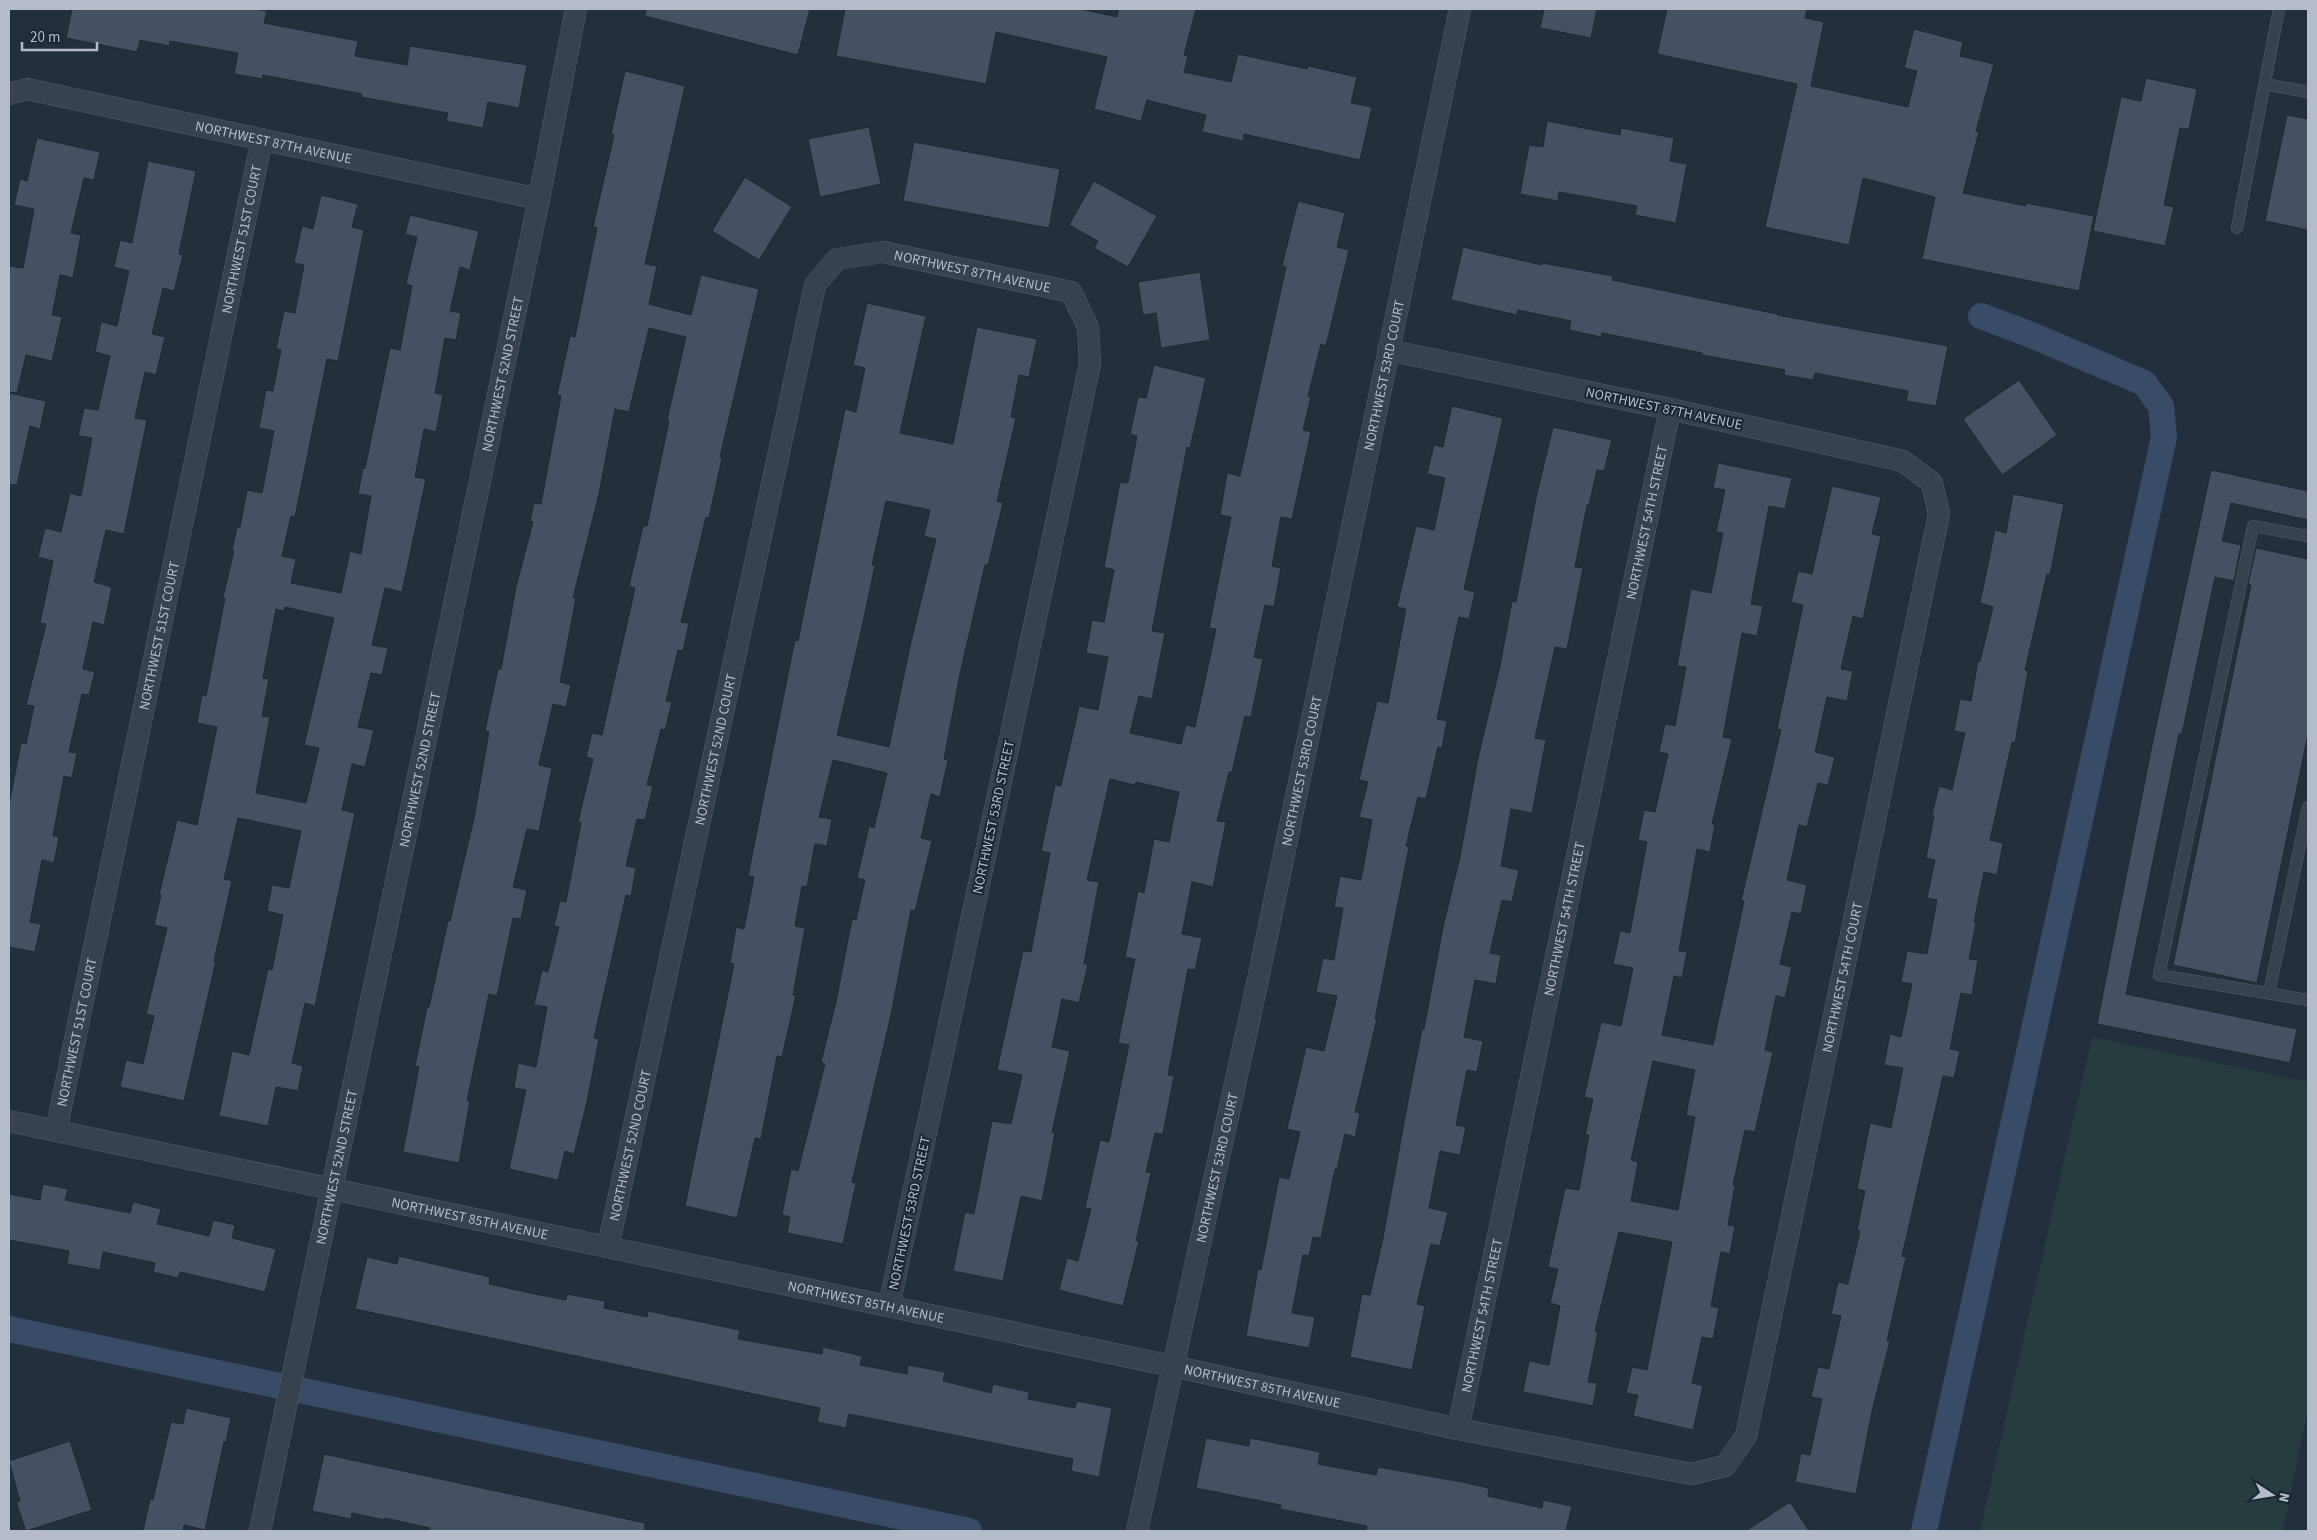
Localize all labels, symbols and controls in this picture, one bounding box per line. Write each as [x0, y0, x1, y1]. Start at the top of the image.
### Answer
scale bar [22, 20, 98, 52]
text: 20 m [30, 27, 60, 48]
street label: NORTHWEST 87TH AVENUE [193, 116, 354, 170]
street label: NORTHWEST 51ST COURT [217, 163, 267, 315]
street label: NORTHWEST 87TH AVENUE [892, 246, 1052, 298]
street label: NORTHWEST 52ND STREET [477, 294, 529, 454]
street label: NORTHWEST 53RD COURT [1359, 298, 1410, 452]
street label: NORTHWEST 87TH AVENUE [1584, 383, 1744, 435]
street label: NORTHWEST 54TH STREET [1622, 443, 1673, 602]
street label: NORTHWEST 51ST COURT [135, 559, 185, 712]
street label: NORTHWEST 52ND COURT [690, 672, 742, 827]
street label: NORTHWEST 52ND STREET [394, 690, 447, 849]
street label: NORTHWEST 53RD COURT [1277, 693, 1328, 848]
street label: NORTHWEST 53RD STREET [968, 738, 1020, 896]
street label: NORTHWEST 54TH STREET [1539, 840, 1591, 998]
street label: NORTHWEST 54TH COURT [1818, 900, 1869, 1054]
street label: NORTHWEST 51ST COURT [52, 956, 103, 1108]
street label: NORTHWEST 52ND COURT [605, 1067, 657, 1223]
street label: NORTHWEST 52ND STREET [311, 1087, 363, 1247]
street label: NORTHWEST 53RD COURT [1191, 1090, 1244, 1245]
street label: NORTHWEST 53RD STREET [884, 1134, 936, 1292]
street label: NORTHWEST 85TH AVENUE [390, 1193, 550, 1245]
street label: NORTHWEST 54TH STREET [1457, 1236, 1508, 1395]
street label: NORTHWEST 85TH AVENUE [786, 1276, 946, 1329]
street label: NORTHWEST 85TH AVENUE [1182, 1360, 1342, 1414]
north arrow [2247, 1470, 2297, 1520]
text: N [2273, 1491, 2294, 1504]

